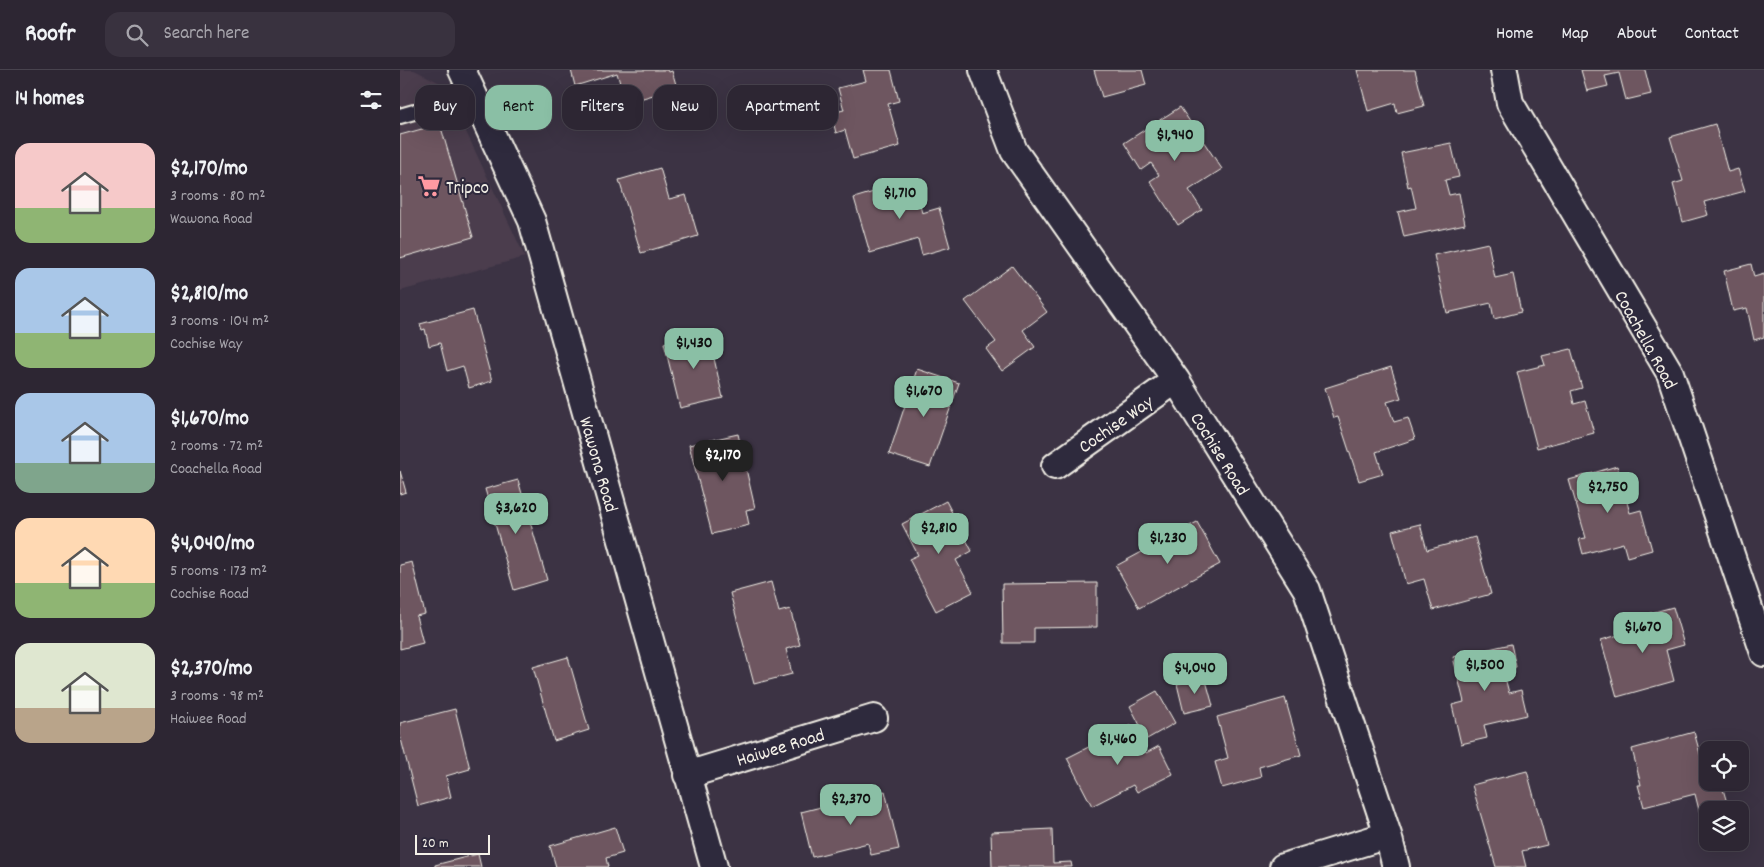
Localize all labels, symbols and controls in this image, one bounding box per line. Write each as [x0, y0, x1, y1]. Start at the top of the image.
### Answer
search box [105, 12, 455, 57]
text: Roofr [25, 18, 75, 52]
icon: search [123, 21, 151, 49]
text: Search here [163, 21, 249, 48]
text: Home [1496, 22, 1533, 47]
text: Map [1561, 22, 1589, 47]
text: About [1617, 22, 1657, 47]
text: Contact [1685, 22, 1739, 47]
text: 14 homes [15, 85, 85, 115]
chip: Buy [415, 85, 475, 130]
chip: Rent [485, 85, 552, 130]
chip: Filters [562, 85, 643, 130]
chip: New [653, 85, 717, 130]
chip: Apartment [727, 85, 838, 130]
icon: filters [357, 86, 385, 114]
pin: $1,940 [1134, 119, 1216, 162]
text: $1,940 [1156, 124, 1194, 147]
text: $2,170/mo [170, 155, 248, 185]
icon: home [55, 163, 115, 223]
supermarket icon: Tripco [416, 173, 442, 199]
place label: Tripco [446, 176, 489, 203]
pin: $1,710 [859, 178, 941, 220]
text: $1,710 [883, 182, 917, 205]
text: 3 rooms · 80 m² [170, 185, 265, 208]
text: Wawona Road [170, 208, 253, 231]
text: $2,810/mo [170, 280, 248, 310]
street label: Coachella Road [1606, 286, 1682, 395]
icon: home [55, 288, 115, 348]
text: 3 rooms · 104 m² [170, 310, 269, 333]
pin: $1,430 [653, 328, 735, 370]
text: $1,430 [675, 332, 713, 355]
text: Cochise Way [170, 333, 242, 356]
pin: $1,670 [883, 376, 965, 418]
text: $1,670 [905, 380, 943, 403]
street label: Cochise Way [1074, 390, 1160, 462]
text: $1,670/mo [170, 405, 249, 435]
street label: Cochise Road [1182, 408, 1254, 502]
icon: home [55, 413, 115, 473]
street label: Wawona Road [570, 414, 623, 516]
text: 2 rooms · 72 m² [170, 435, 263, 458]
pin: $2,170 [682, 440, 764, 482]
text: $2,170 [705, 444, 741, 467]
text: Coachella Road [170, 458, 262, 481]
pin: $2,750 [1567, 472, 1649, 514]
text: $2,750 [1588, 476, 1628, 499]
pin: $3,620 [475, 492, 557, 535]
text: $3,620 [495, 497, 537, 520]
pin: $2,810 [898, 512, 980, 555]
text: $2,810 [921, 517, 957, 540]
pin: $1,230 [1127, 522, 1209, 565]
text: $1,230 [1149, 527, 1187, 550]
text: $4,040/mo [170, 530, 255, 560]
icon: home [55, 538, 115, 598]
text: 5 rooms · 173 m² [170, 560, 267, 583]
text: Cochise Road [170, 583, 249, 606]
pin: $1,670 [1602, 612, 1684, 654]
text: $1,670 [1624, 616, 1662, 639]
pin: $1,500 [1444, 650, 1526, 692]
pin: $4,040 [1154, 652, 1236, 695]
text: $1,500 [1465, 654, 1505, 677]
text: $2,370/mo [170, 655, 252, 685]
text: $4,040 [1174, 657, 1216, 680]
icon: home [55, 663, 115, 723]
text: 3 rooms · 98 m² [170, 685, 264, 708]
text: Haiwee Road [170, 708, 247, 731]
street label: Haiwee Road [734, 723, 828, 776]
pin: $1,460 [1077, 724, 1159, 766]
text: $1,460 [1099, 728, 1137, 751]
map controls [1699, 741, 1749, 851]
button: locate [1699, 741, 1749, 791]
pin: $2,370 [810, 784, 892, 826]
text: $2,370 [831, 788, 871, 811]
button: layers [1699, 801, 1749, 851]
scale bar [415, 832, 490, 855]
text: 20 m [422, 834, 449, 854]

